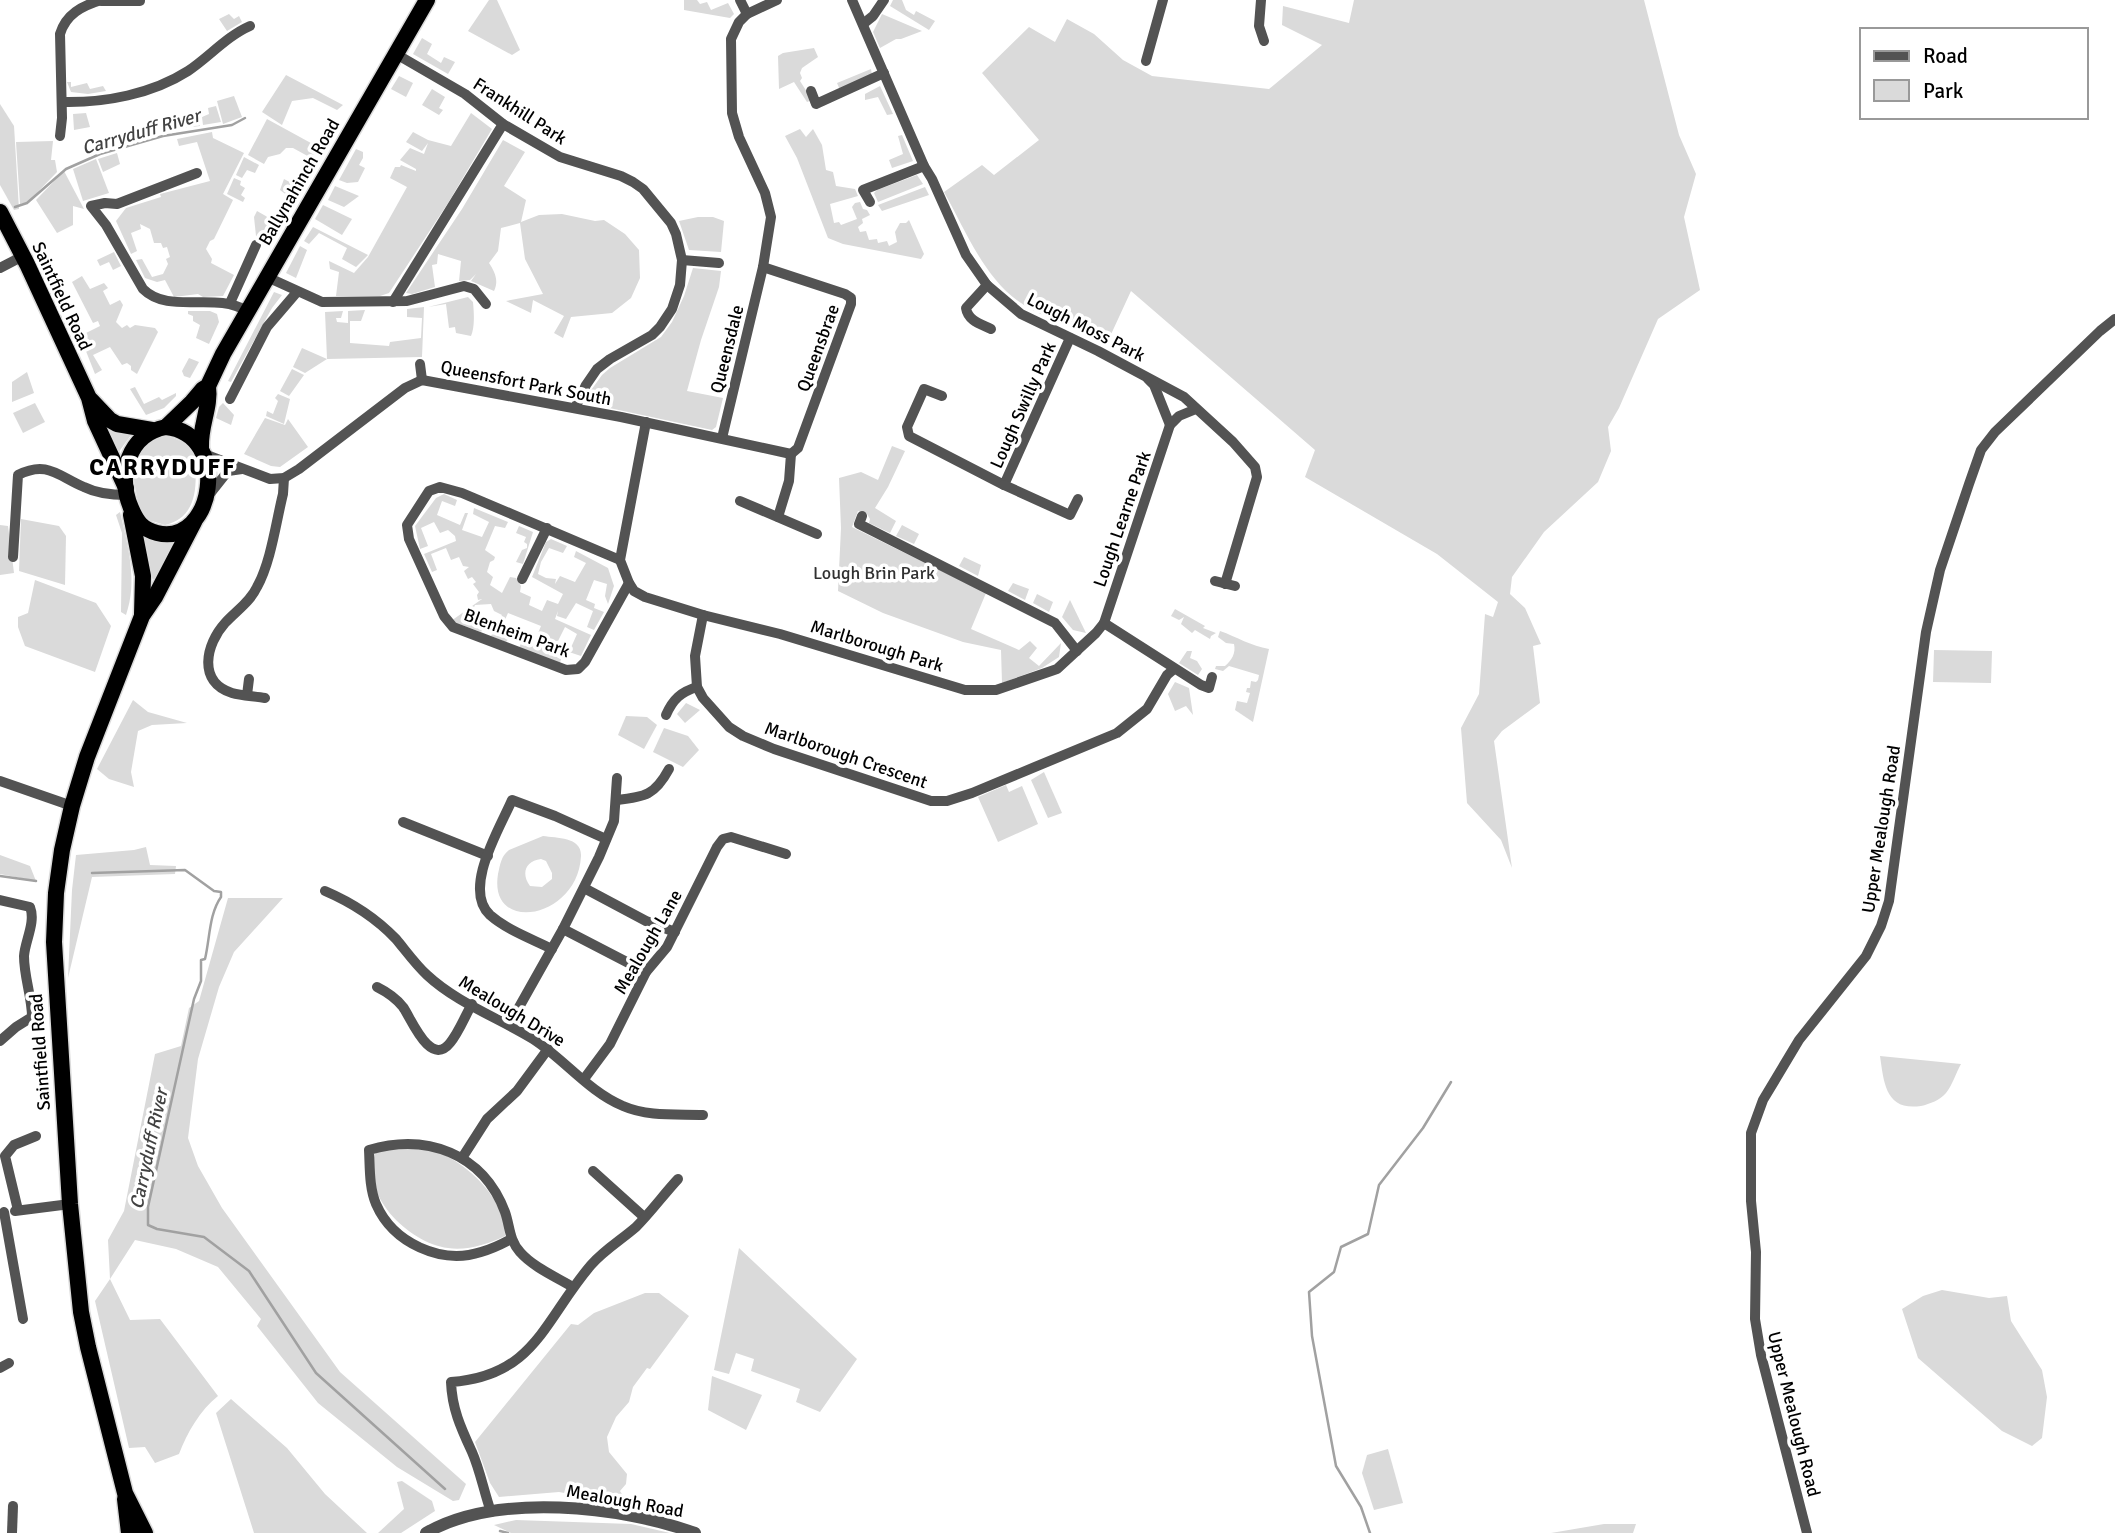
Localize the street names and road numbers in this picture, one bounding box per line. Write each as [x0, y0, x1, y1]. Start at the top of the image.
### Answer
street label: Frankhill Park [469, 73, 571, 149]
street label: Ballynahinch Road [254, 115, 344, 249]
street label: Saintfield Road [27, 238, 97, 354]
street label: Lough Moss Park [1023, 288, 1149, 366]
street label: Queensbrae [792, 301, 844, 395]
street label: Queensdale [705, 303, 749, 395]
street label: Lough Swilly Park [985, 338, 1061, 472]
street label: Queensfort Park South [439, 356, 613, 410]
street label: Lough Learne Park [1088, 448, 1156, 590]
street label: Blenheim Park [461, 604, 573, 662]
street label: Marlborough Park [808, 615, 946, 677]
street label: Marlborough Crescent [762, 717, 930, 793]
street label: Upper Mealough Road [1857, 744, 1905, 914]
street label: Mealough Lane [609, 886, 687, 998]
street label: Mealough Drive [455, 971, 569, 1051]
street label: Saintfield Road [25, 993, 55, 1111]
street label: Upper Mealough Road [1763, 1329, 1825, 1499]
street label: Mealough Road [565, 1480, 685, 1522]

